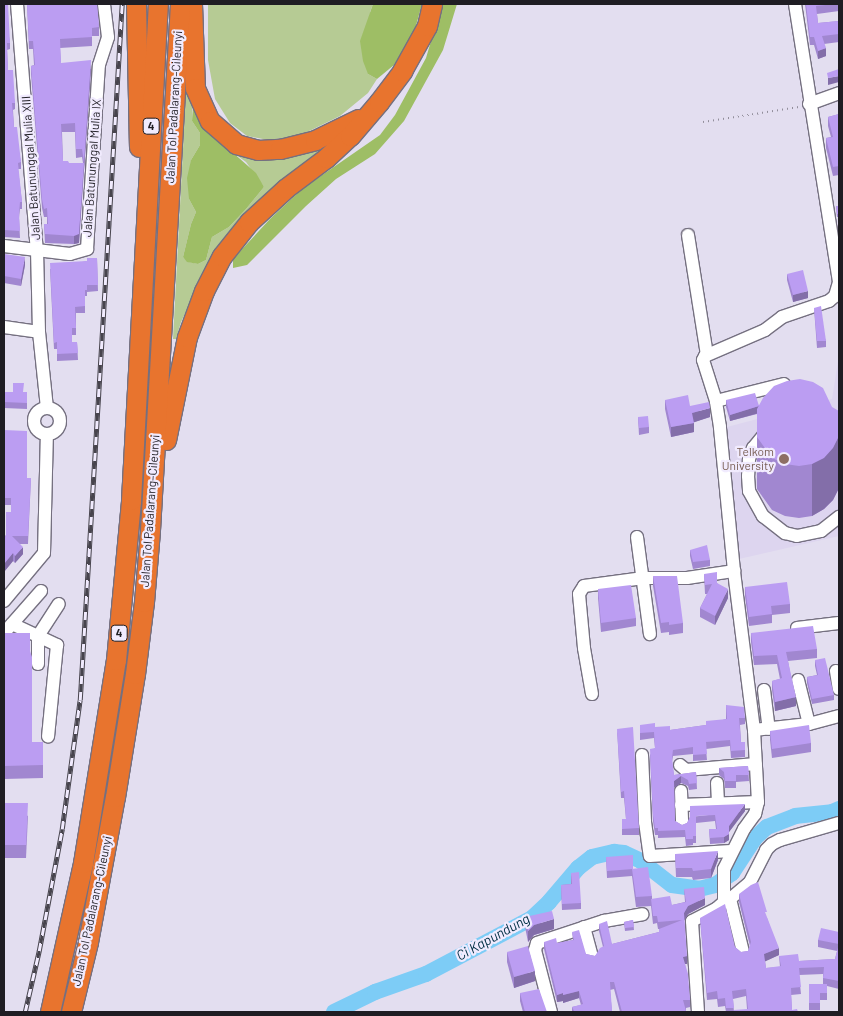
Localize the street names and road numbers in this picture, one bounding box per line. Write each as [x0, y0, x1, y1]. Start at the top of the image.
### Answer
street label: Jalan Tol Padalarang–Cileunyi [163, 30, 185, 184]
street label: Jalan Batununggal Mulia XIII [19, 95, 43, 241]
street label: Jalan Batununggal Mulia IX [80, 99, 104, 237]
road number: 4 [142, 118, 160, 134]
street label: Jalan Tol Padalarang–Cileunyi [137, 434, 163, 588]
road number: 4 [110, 624, 128, 641]
street label: Jalan Tol Padalarang–Cileunyi [69, 835, 115, 987]

